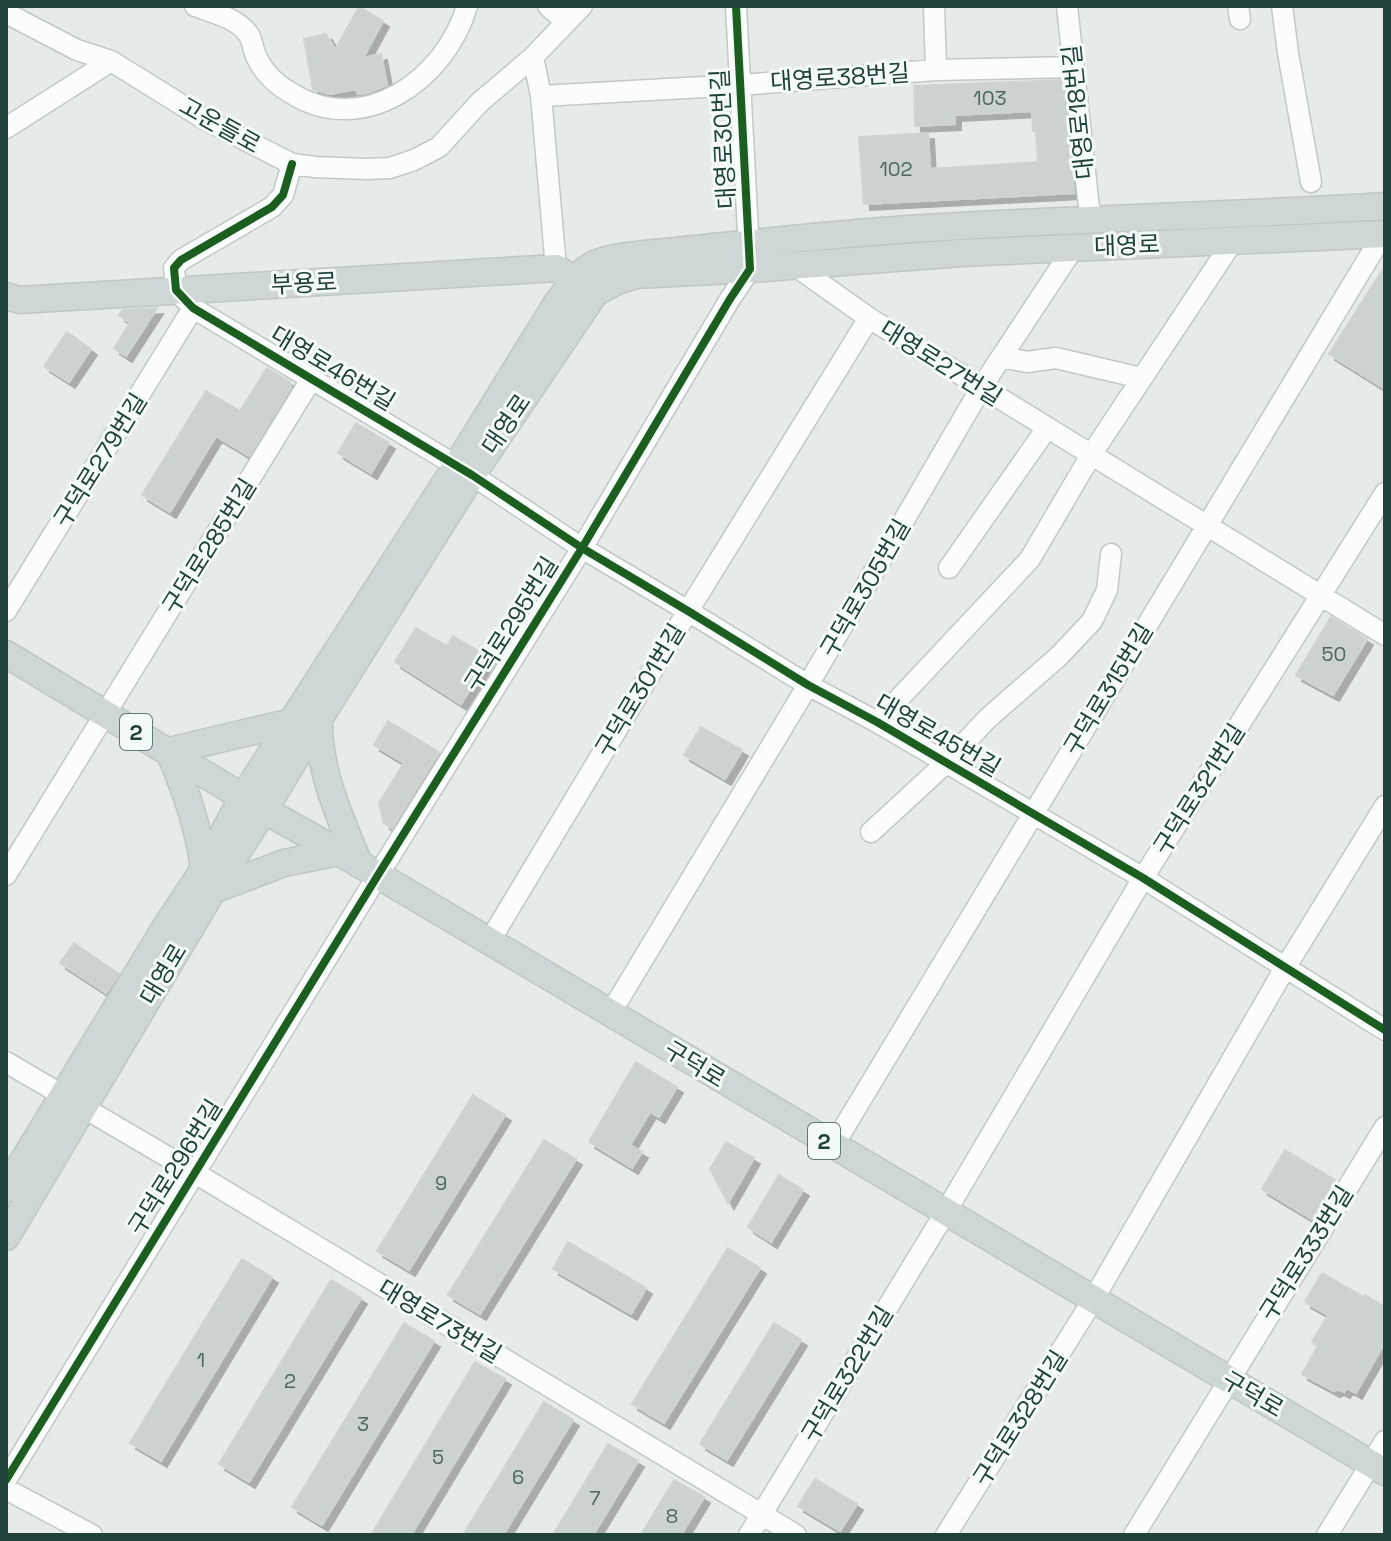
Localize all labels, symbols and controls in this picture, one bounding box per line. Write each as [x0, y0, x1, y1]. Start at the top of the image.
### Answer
street label: 대영로18번길 [1056, 43, 1100, 181]
street label: 대영로38번길 [769, 57, 911, 97]
street label: 대영로30번길 [704, 68, 742, 210]
house number: 103 [973, 85, 1007, 111]
street label: 고운들로 [174, 90, 266, 160]
house number: 102 [879, 156, 913, 182]
street label: 대영로 [1093, 228, 1161, 262]
street label: 부용로 [270, 266, 338, 300]
street label: 대영로27번길 [874, 313, 1008, 413]
street label: 대영로46번길 [265, 319, 401, 417]
street label: 구덕로279번길 [46, 387, 154, 533]
street label: 대영로 [475, 388, 537, 460]
street label: 구덕로285번길 [155, 472, 263, 620]
street label: 구덕로305번길 [813, 513, 917, 663]
street label: 구덕로295번길 [457, 551, 565, 697]
street label: 구덕로315번길 [1056, 617, 1160, 761]
street label: 구덕로301번길 [588, 618, 692, 762]
house number: 50 [1322, 641, 1346, 667]
street label: 대영로45번길 [870, 687, 1006, 783]
road number: 2 [120, 714, 152, 750]
street label: 구덕로321번길 [1146, 717, 1252, 861]
street label: 대영로 [133, 938, 193, 1010]
street label: 구덕로 [659, 1034, 731, 1094]
street label: 구덕로296번길 [121, 1093, 229, 1241]
road number: 2 [808, 1123, 840, 1159]
house number: 9 [435, 1170, 447, 1196]
street label: 구덕로333번길 [1252, 1180, 1360, 1326]
street label: 대영로73번길 [373, 1272, 507, 1370]
street label: 구덕로322번길 [794, 1300, 900, 1448]
street label: 구덕로328번길 [966, 1344, 1074, 1492]
house number: 1 [197, 1347, 205, 1373]
street label: 구덕로 [1217, 1364, 1289, 1424]
house number: 2 [284, 1368, 296, 1394]
house number: 3 [357, 1411, 369, 1437]
house number: 5 [432, 1444, 444, 1470]
house number: 6 [512, 1464, 524, 1490]
house number: 7 [589, 1485, 601, 1511]
house number: 8 [666, 1503, 678, 1529]

